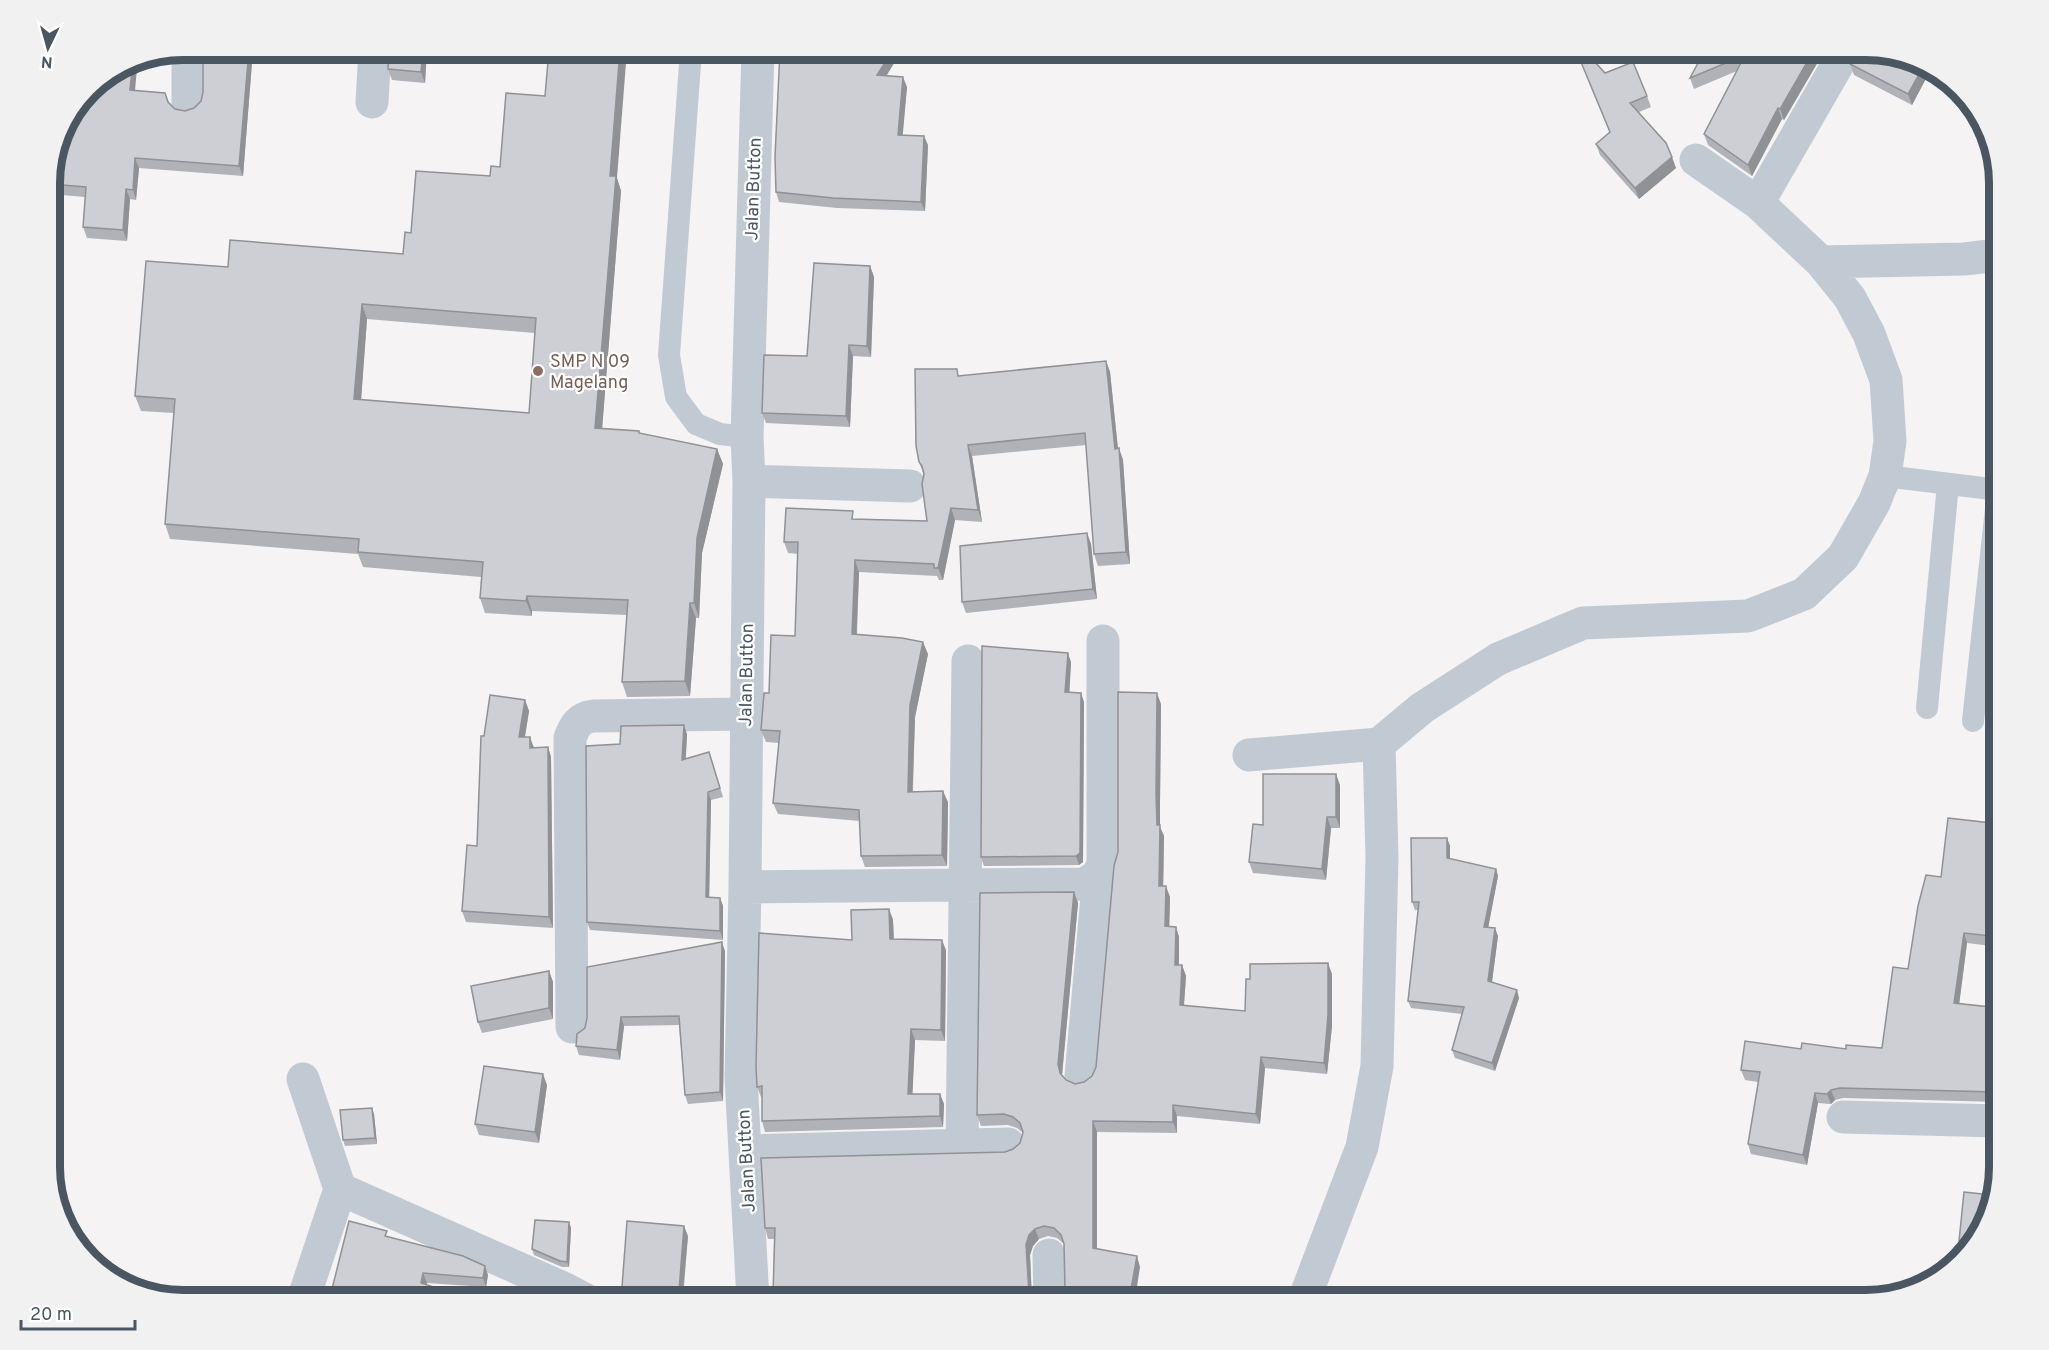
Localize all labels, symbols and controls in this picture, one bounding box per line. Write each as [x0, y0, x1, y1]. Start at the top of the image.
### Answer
north arrow [18, 18, 78, 78]
text: N [40, 50, 53, 71]
street label: Jalan Button [741, 137, 768, 241]
place label: SMP N 09 Magelang [550, 351, 630, 395]
marker: SMP N 09 Magelang [531, 364, 545, 378]
street label: Jalan Button [735, 623, 760, 727]
street label: Jalan Button [733, 1109, 762, 1213]
scale bar [21, 1293, 135, 1331]
text: 20 m [30, 1304, 72, 1327]

